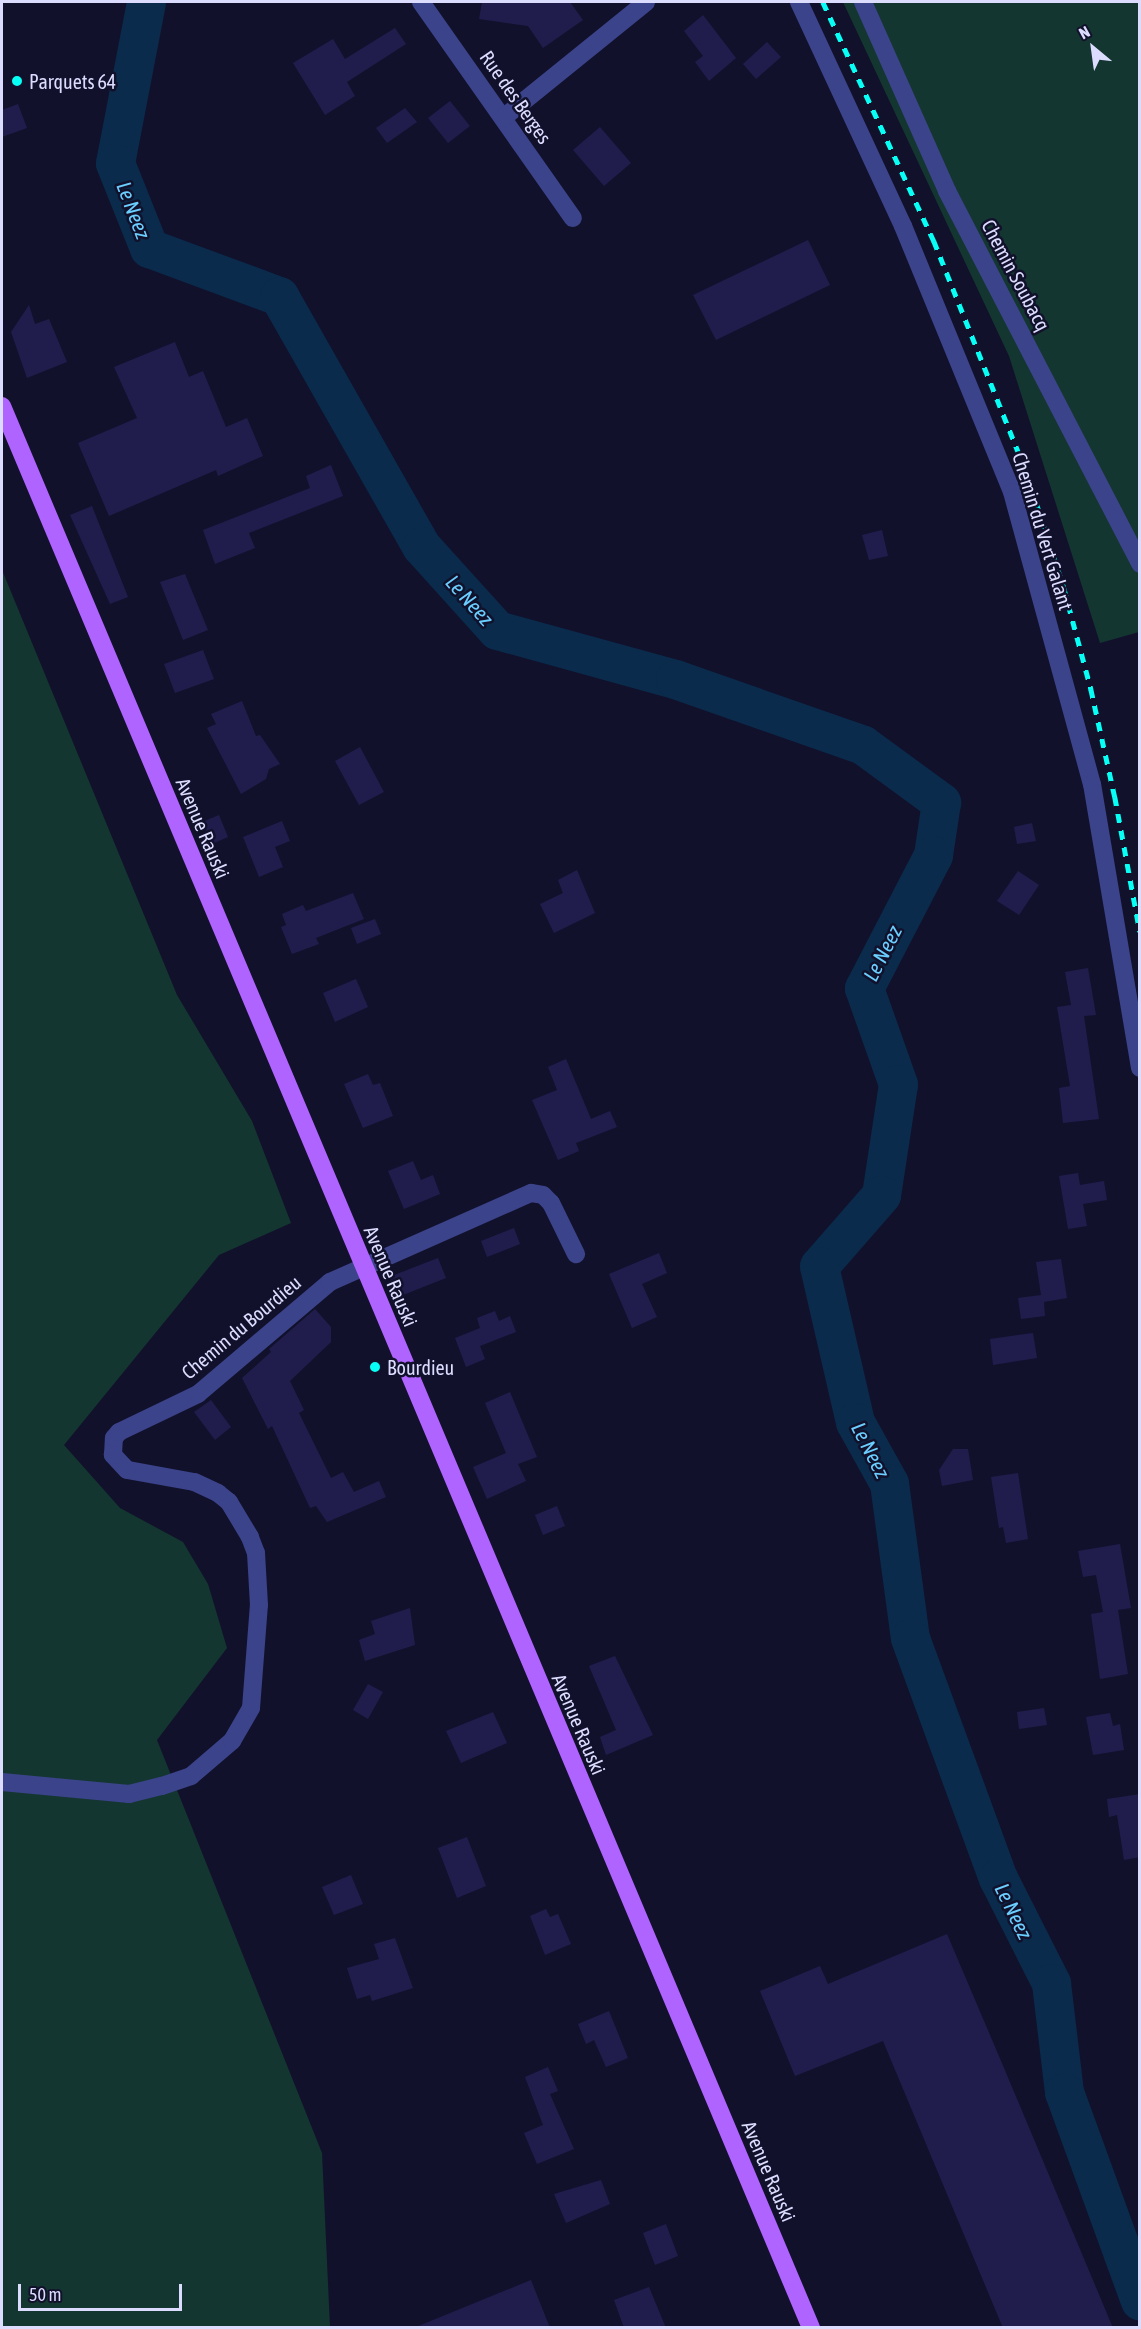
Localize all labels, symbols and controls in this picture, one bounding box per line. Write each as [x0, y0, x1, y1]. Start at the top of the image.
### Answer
north arrow [1063, 18, 1123, 78]
text: N [1076, 22, 1093, 42]
street label: Rue des Berges [475, 46, 557, 148]
place label: Parquets 64 [29, 69, 116, 93]
marker: Parquets 64 [10, 74, 24, 88]
water label: Le Neez [112, 178, 156, 242]
street label: Chemin Soubacq [977, 215, 1055, 335]
street label: Chemin du Vert Galant [1008, 449, 1078, 613]
water label: Le Neez [441, 570, 499, 630]
street label: Avenue Rauski [171, 774, 235, 882]
water label: Le Neez [857, 921, 907, 985]
street label: Avenue Rauski [359, 1222, 423, 1330]
street label: Chemin du Bourdieu [176, 1270, 306, 1384]
place label: Bourdieu [387, 1355, 454, 1379]
marker: Bourdieu [368, 1360, 382, 1374]
water label: Le Neez [846, 1418, 896, 1482]
street label: Avenue Rauski [547, 1670, 611, 1778]
water label: Le Neez [990, 1879, 1038, 1943]
street label: Avenue Rauski [737, 2117, 801, 2225]
scale bar [21, 2272, 184, 2310]
text: 50 m [29, 2284, 61, 2305]

